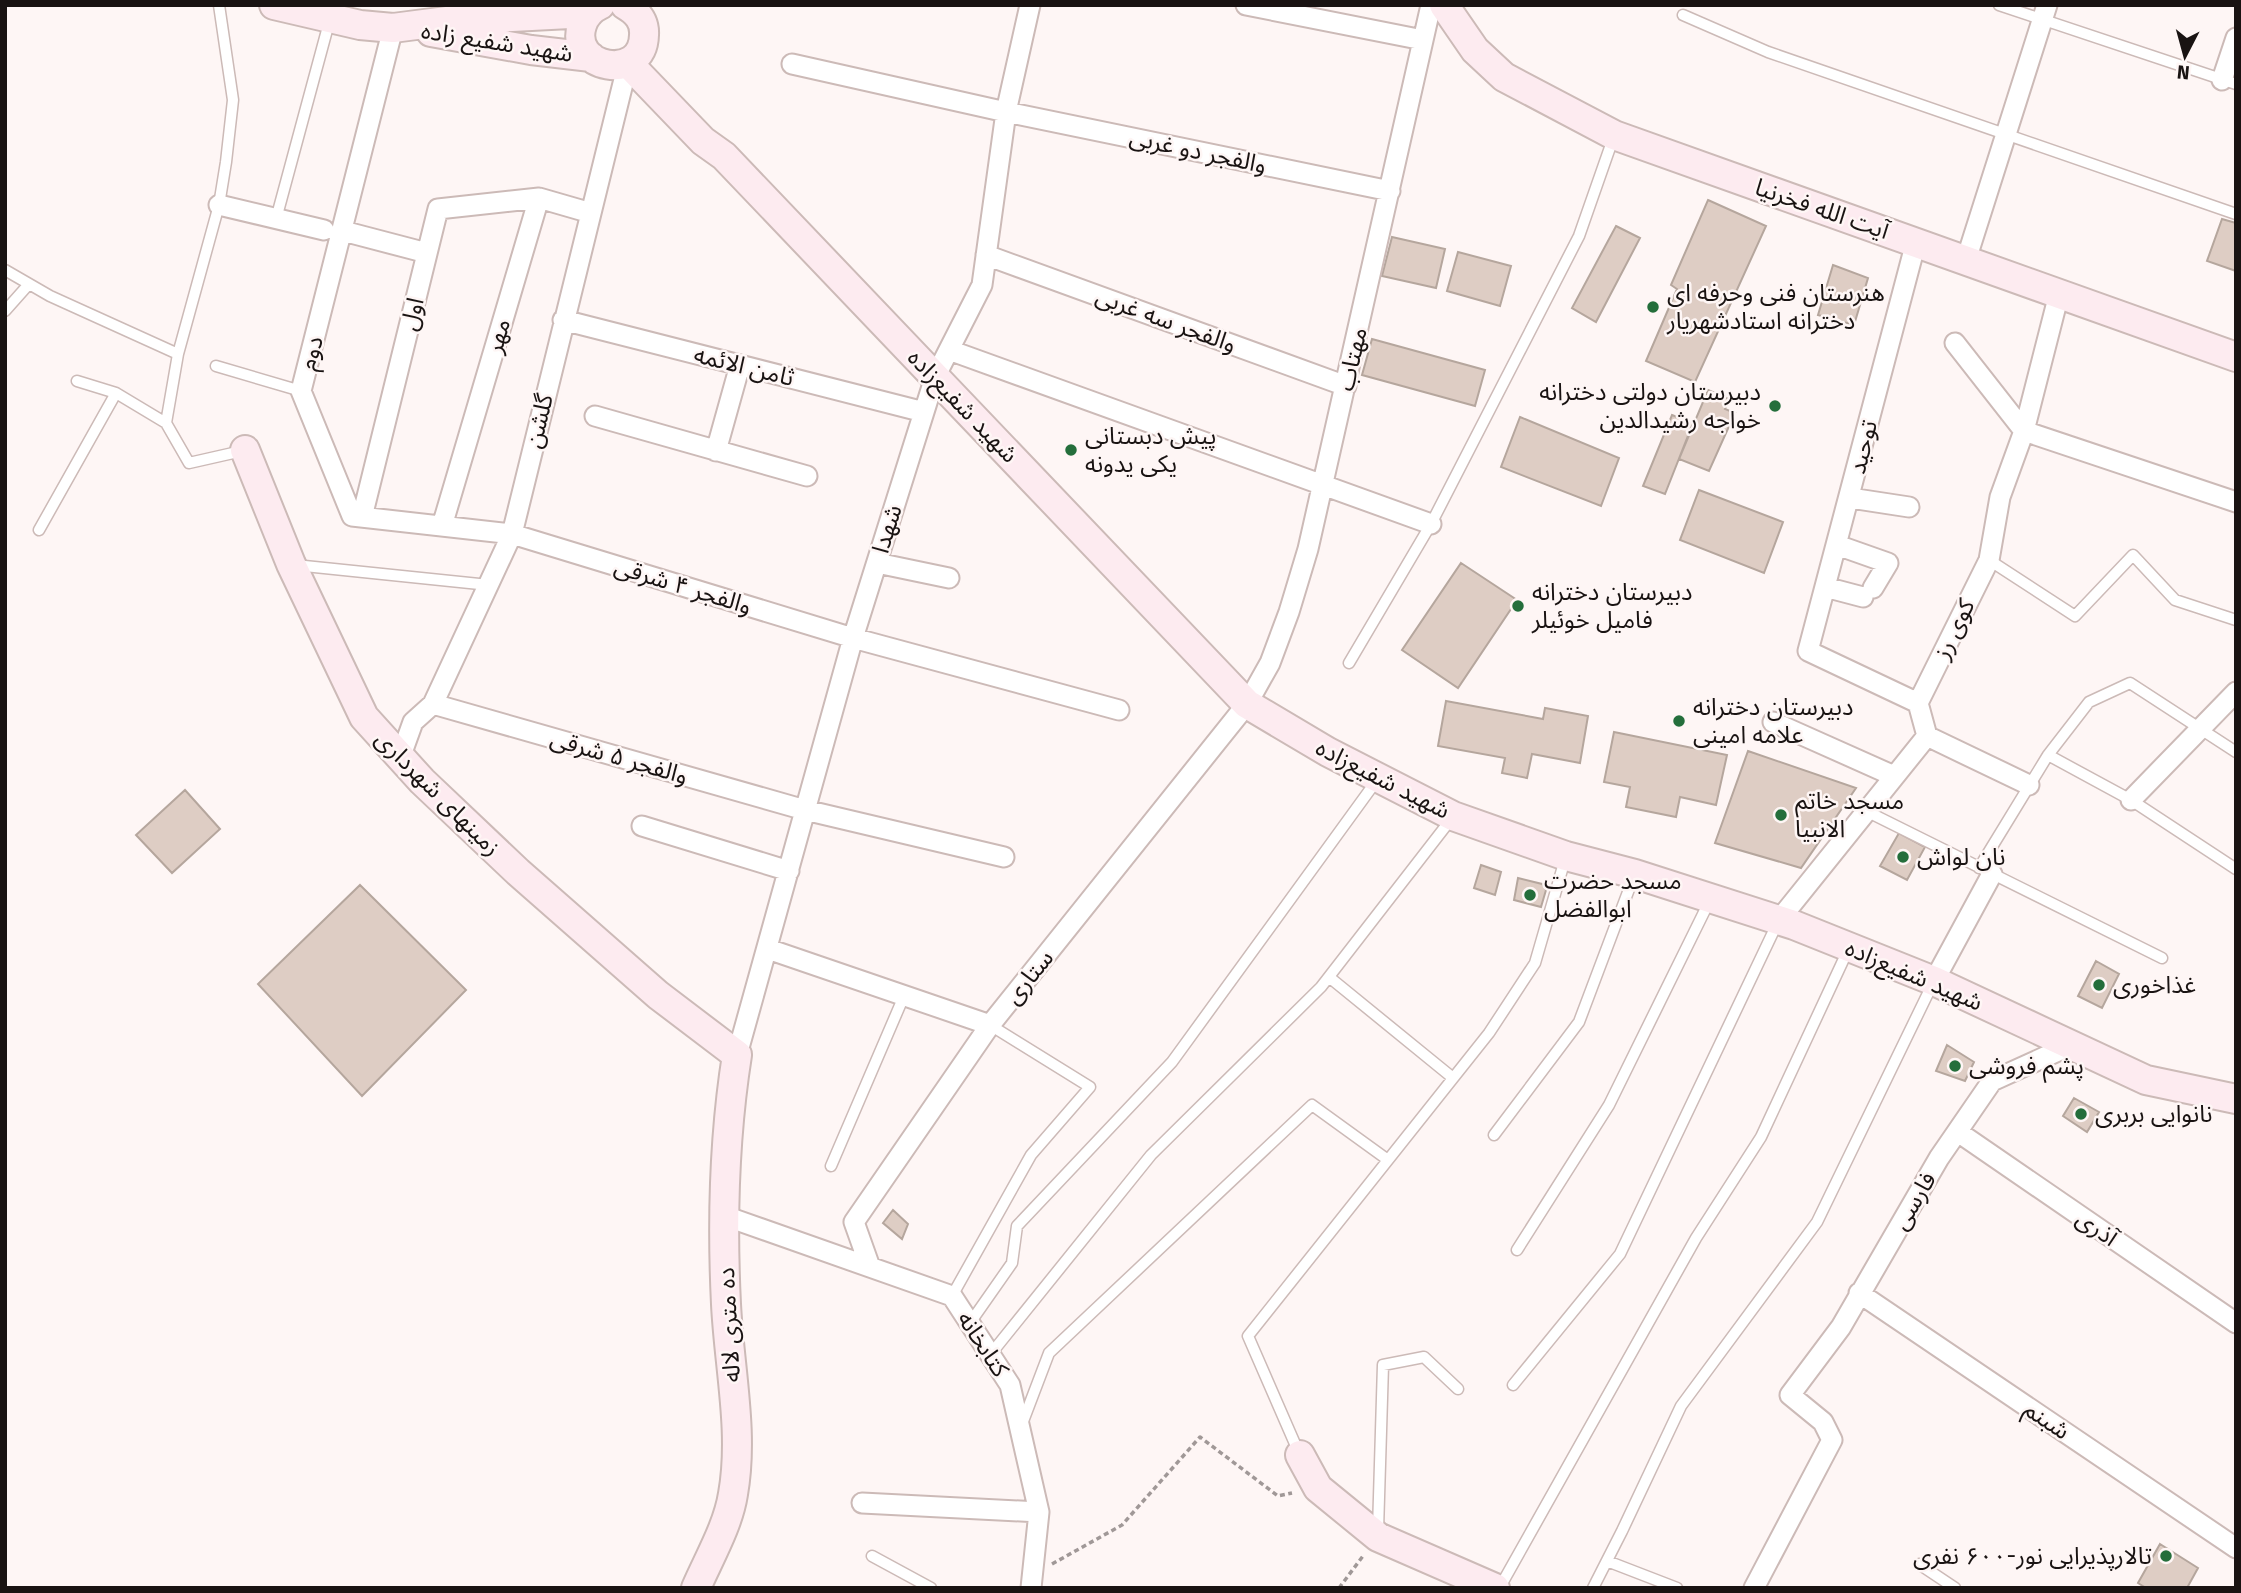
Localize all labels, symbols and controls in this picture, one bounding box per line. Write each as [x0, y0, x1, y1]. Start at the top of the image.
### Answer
street label: شهید شفیع زاده [419, 16, 575, 71]
north arrow [2150, 21, 2220, 91]
text: N [2176, 60, 2191, 85]
street label: والفجر دو غربی [1127, 123, 1269, 179]
street label: آیت الله فخرنیا [1751, 173, 1894, 245]
place label: هنرستان فنی وحرفه ای دخترانه استادشهریار [1666, 279, 1885, 335]
street label: والفجر سه غربی [1092, 282, 1240, 358]
street label: اول [394, 295, 430, 333]
marker: هنرستان فنی وحرفه ای دخترانه استادشهریار [1645, 299, 1661, 315]
street label: مهر [480, 316, 516, 357]
street label: مهتاب [1331, 324, 1373, 394]
street label: دوم [293, 333, 333, 374]
street label: ثامن الائمه [691, 340, 797, 392]
street label: شهید شفیع‌زاده [900, 344, 1024, 471]
place label: دبیرستان دولتی دخترانه خواجه رشیدالدین [1539, 378, 1761, 434]
street label: گلشن [519, 390, 559, 451]
marker: دبیرستان دولتی دخترانه خواجه رشیدالدین [1767, 398, 1783, 414]
street label: توحید [1843, 417, 1883, 477]
place label: پیش دبستانی یکی یدونه [1085, 422, 1216, 478]
marker: پیش دبستانی یکی یدونه [1063, 442, 1079, 458]
street label: شهدا [866, 501, 908, 557]
street label: والفجر ۴ شرقی [611, 552, 755, 620]
place label: دبیرستان دخترانه فامیل خوئیلر [1531, 578, 1692, 634]
street label: کوی رز [1927, 593, 1981, 665]
marker: دبیرستان دخترانه فامیل خوئیلر [1510, 598, 1526, 614]
place label: دبیرستان دخترانه علامه امینی [1693, 693, 1853, 749]
marker: دبیرستان دخترانه علامه امینی [1671, 713, 1687, 729]
street label: والفجر ۵ شرقی [547, 724, 691, 790]
street label: زمینهای شهرداری [370, 725, 506, 861]
street label: شهید شفیع‌زاده [1310, 733, 1455, 827]
place label: مسجد خاتم الانبیا [1795, 787, 1904, 843]
marker: مسجد خاتم الانبیا [1773, 807, 1789, 823]
place label: نان لواش [1917, 843, 2006, 871]
marker: نان لواش [1895, 849, 1911, 865]
place label: مسجد حضرت ابوالفضل [1544, 867, 1682, 923]
marker: مسجد حضرت ابوالفضل [1522, 887, 1538, 903]
street label: شهید شفیع‌زاده [1840, 933, 1987, 1019]
street label: ستاری [999, 944, 1059, 1010]
place label: غذاخوری [2113, 971, 2196, 999]
marker: غذاخوری [2091, 977, 2107, 993]
place label: پشم فروشی [1969, 1052, 2084, 1083]
marker: پشم فروشی [1947, 1058, 1963, 1074]
place label: نانوایی بربری [2095, 1100, 2213, 1128]
marker: نانوایی بربری [2073, 1106, 2089, 1122]
street label: فارسی [1886, 1167, 1942, 1235]
street label: آذری [2071, 1204, 2124, 1253]
street label: ده متری لاله [712, 1267, 746, 1383]
street label: کتابخانه [951, 1306, 1015, 1383]
street label: شبنم [2017, 1395, 2075, 1448]
place label: تالارپذیرایی نور-۶۰۰ نفری [1913, 1542, 2152, 1571]
marker: تالارپذیرایی نور-۶۰۰ نفری [2158, 1548, 2174, 1564]

